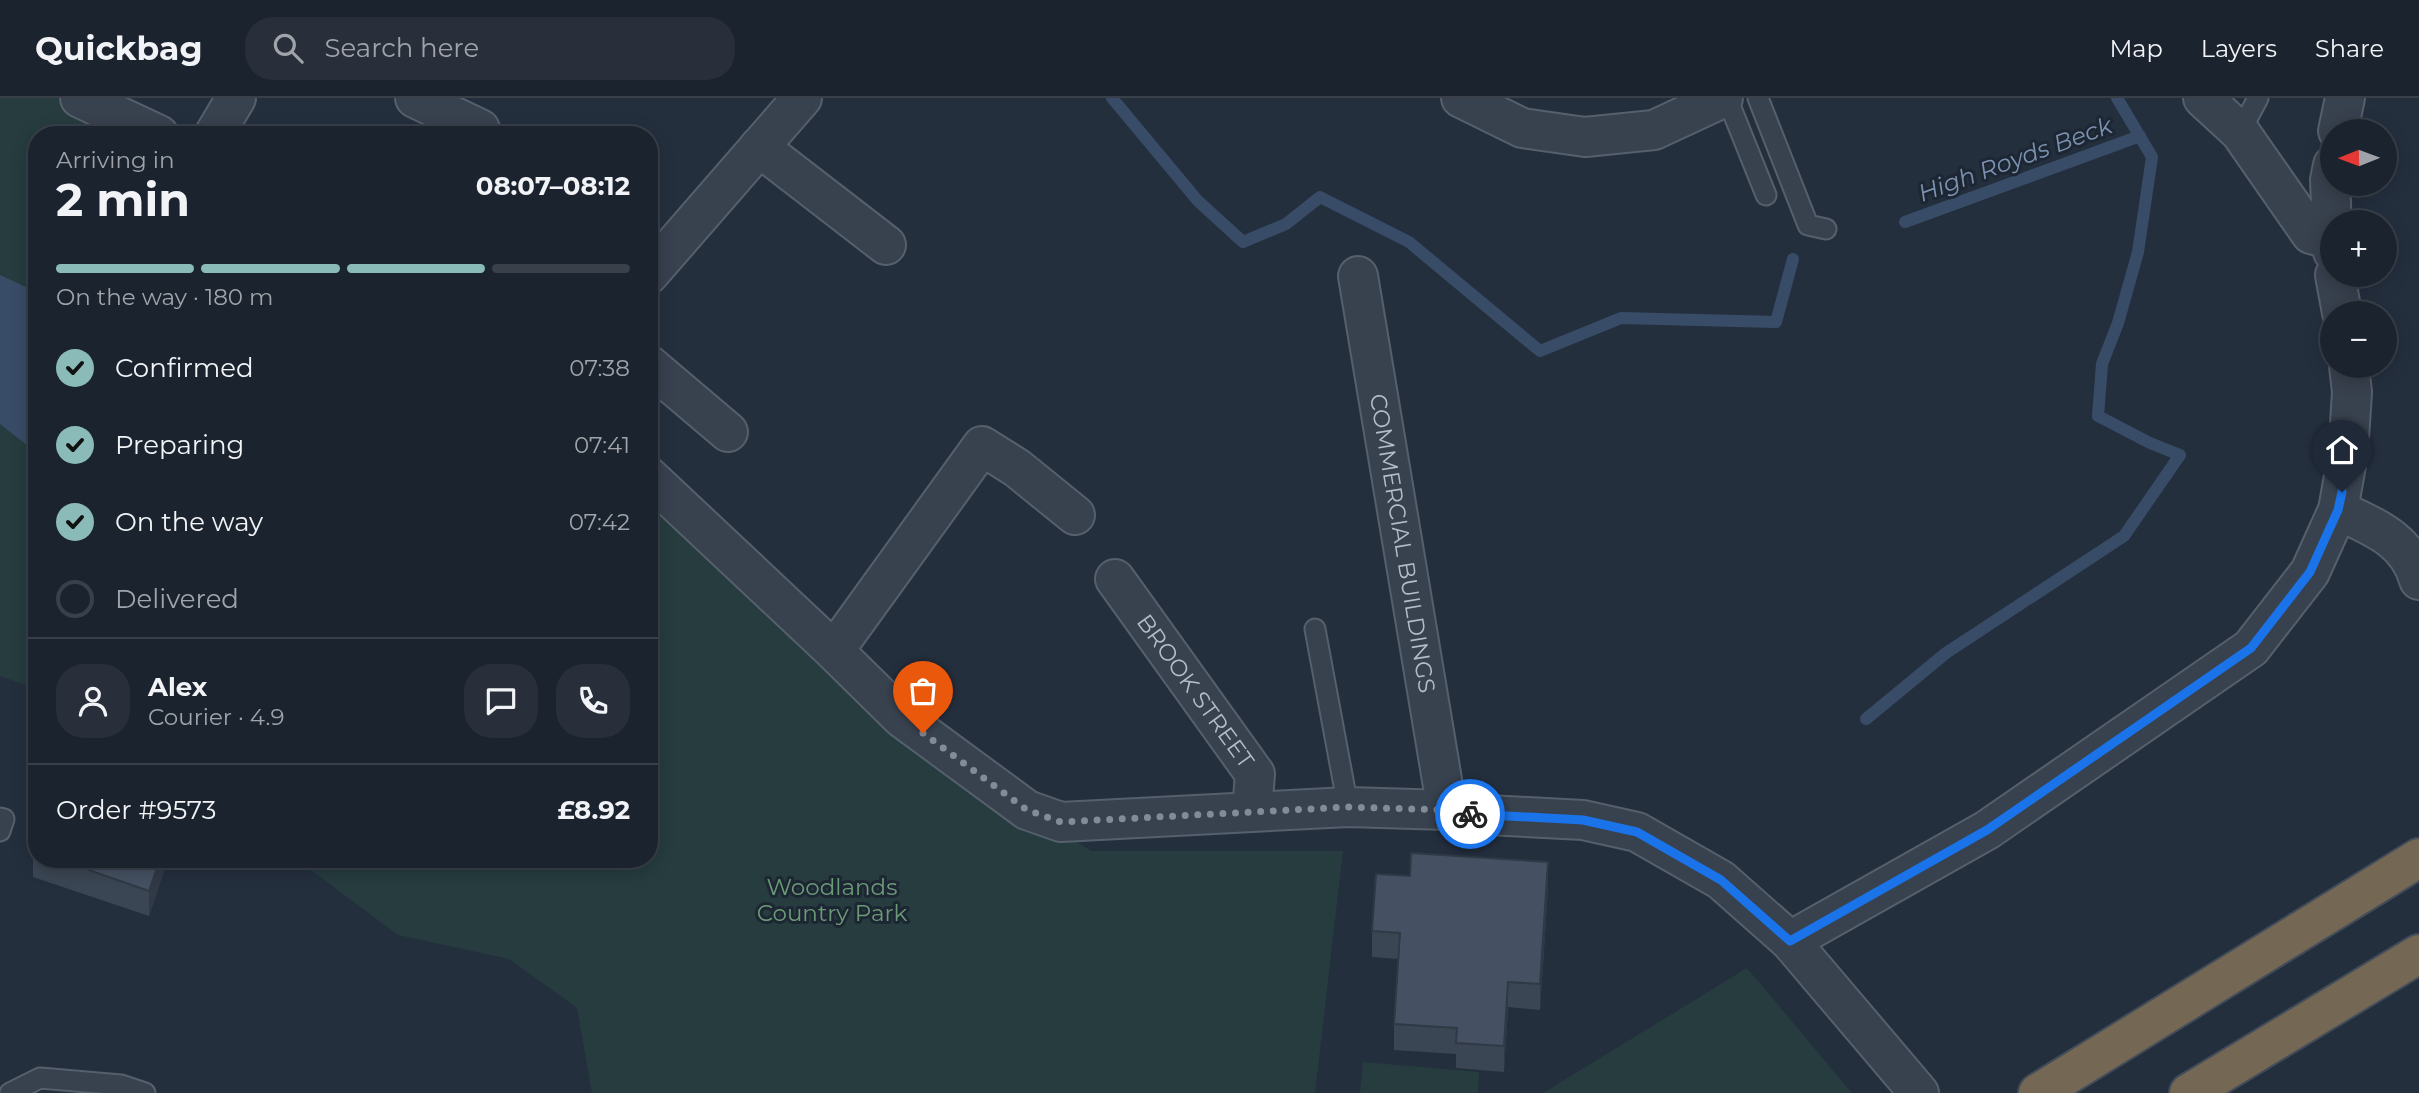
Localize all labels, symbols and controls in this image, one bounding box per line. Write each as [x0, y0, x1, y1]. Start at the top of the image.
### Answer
search box [245, 17, 735, 80]
text: Quickbag [35, 28, 203, 68]
icon: search [269, 29, 307, 67]
text: Search here [325, 32, 479, 64]
text: Map [2109, 34, 2163, 63]
text: Layers [2201, 34, 2277, 63]
text: Share [2315, 34, 2384, 63]
water label: High Royds Beck [1914, 110, 2117, 208]
north arrow [2320, 119, 2398, 196]
map controls [2320, 119, 2397, 378]
text: Arriving in [56, 146, 175, 174]
text: 08:07–08:12 [476, 170, 630, 202]
text: 2 min [56, 171, 190, 228]
button: + [2320, 210, 2397, 287]
text: On the way · 180 m [56, 283, 274, 311]
button: − [2320, 301, 2397, 378]
icon: check [56, 349, 94, 387]
text: Confirmed [115, 352, 254, 384]
text: 07:38 [569, 354, 630, 382]
street label: COMMERCIAL BUILDINGS [1364, 392, 1441, 695]
pin [2312, 420, 2372, 492]
icon: check [56, 426, 94, 464]
text: Preparing [115, 429, 244, 461]
text: 07:41 [574, 431, 630, 459]
icon: home [2323, 431, 2361, 469]
icon: check [56, 503, 94, 541]
text: On the way [115, 506, 263, 538]
text: 07:42 [569, 508, 630, 536]
text: Delivered [115, 583, 239, 615]
street label: BROOK STREET [1131, 609, 1261, 774]
pin [893, 661, 953, 733]
button: person [56, 664, 130, 738]
button: chat [464, 664, 538, 738]
button: phone [556, 664, 630, 738]
text: Alex [148, 671, 207, 703]
icon: bag [904, 672, 942, 710]
text: Courier · 4.9 [148, 703, 284, 731]
courier [1435, 779, 1505, 849]
text: Order #9573 [56, 794, 217, 826]
text: £8.92 [557, 794, 630, 826]
icon: bike [1451, 795, 1489, 833]
park label: Woodlands Country Park [757, 873, 908, 927]

